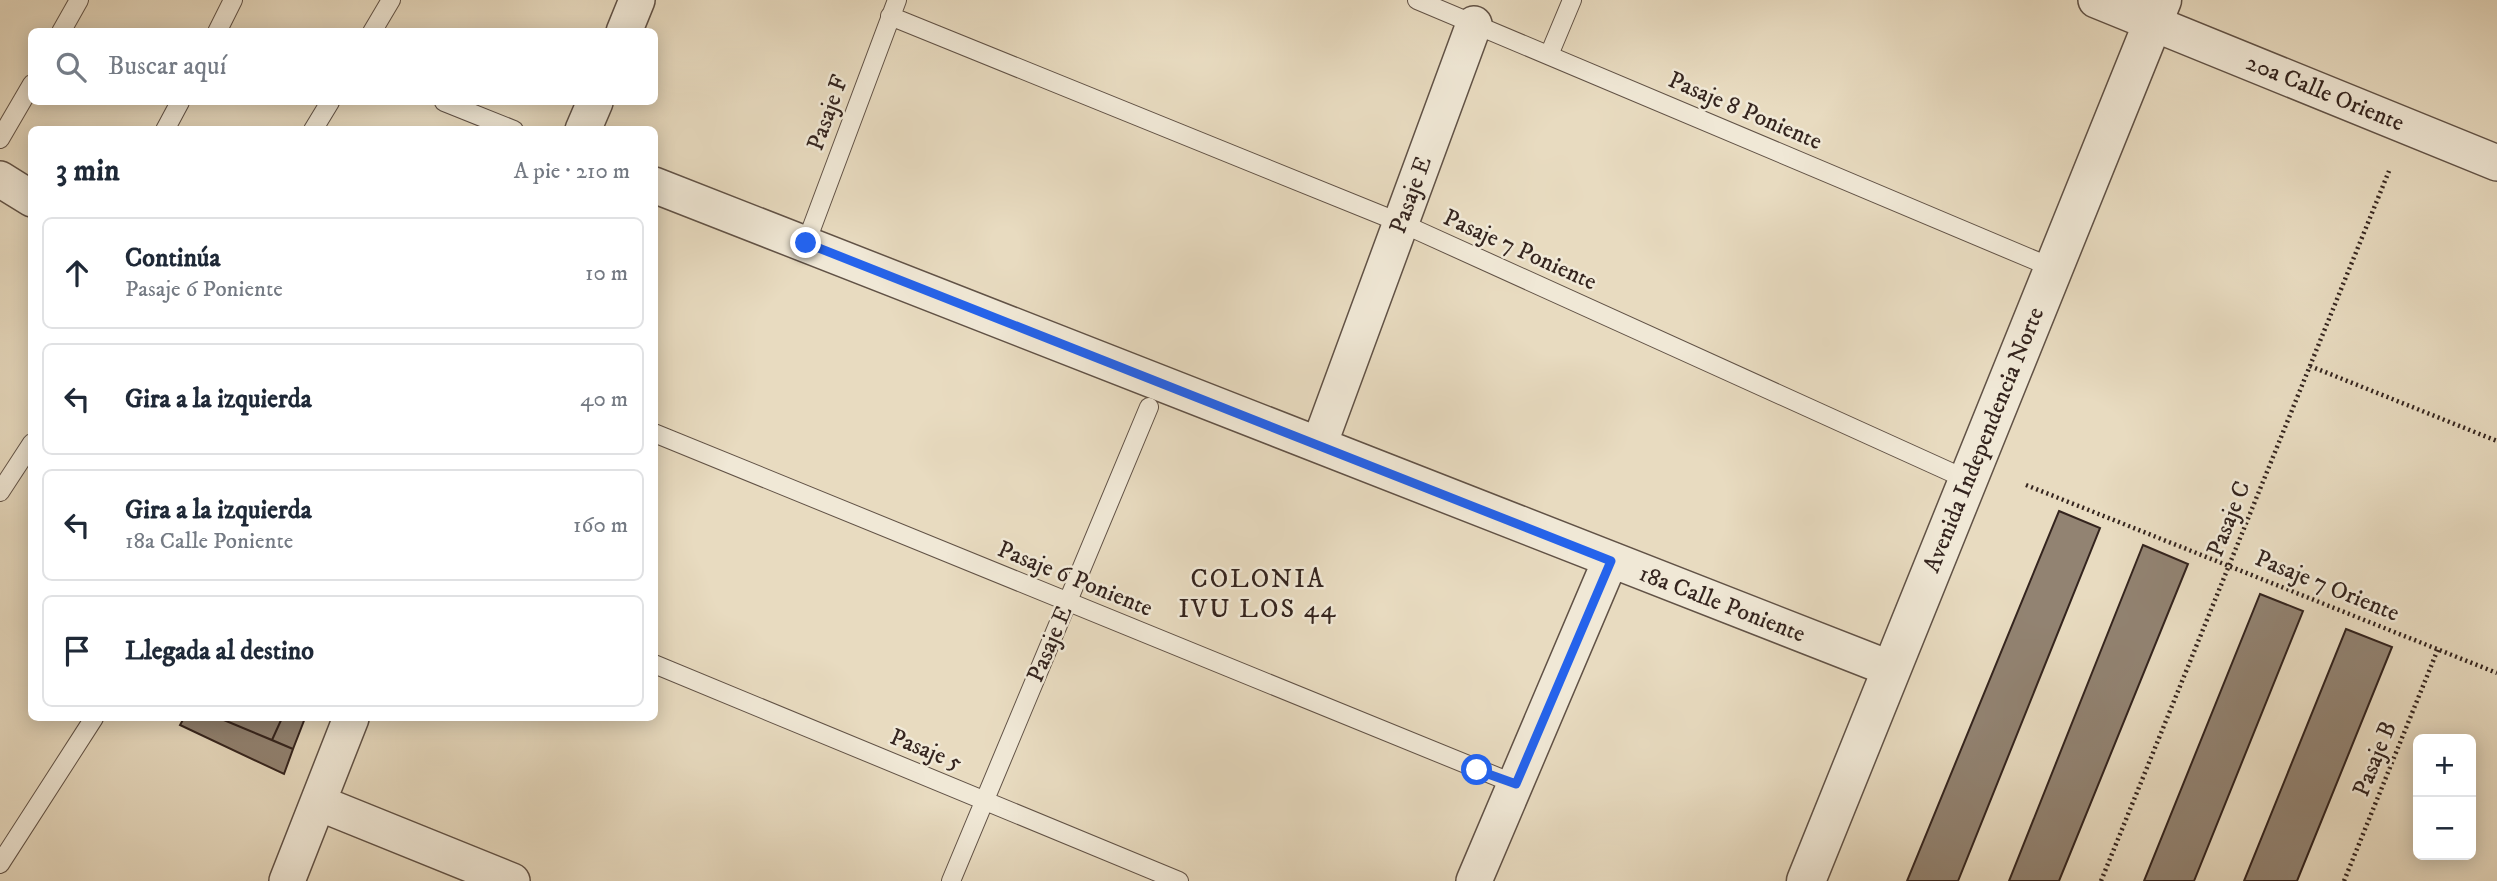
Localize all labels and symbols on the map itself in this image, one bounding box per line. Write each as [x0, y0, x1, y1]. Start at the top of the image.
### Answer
street label: 20a Calle Oriente [2242, 48, 2408, 138]
street label: Pasaje 8 Poniente [1664, 65, 1826, 157]
street label: Pasaje F [801, 71, 856, 155]
street label: Pasaje E [1383, 152, 1439, 238]
street label: Pasaje 7 Poniente [1439, 203, 1601, 297]
route end [790, 227, 821, 258]
street label: Avenida Independencia Norte [1917, 303, 2051, 577]
street label: Pasaje C [2200, 477, 2258, 561]
street label: Pasaje 6 Poniente [993, 534, 1157, 624]
street label: Pasaje 7 Oriente [2250, 543, 2404, 629]
street label: 18a Calle Poniente [1635, 559, 1809, 649]
district label: COLONIA IVU LOS 44 [1178, 563, 1338, 626]
street label: Pasaje E [1021, 601, 1079, 687]
street label: Pasaje B [2346, 717, 2404, 801]
street label: Pasaje 5 [886, 722, 967, 778]
route start [1461, 754, 1492, 785]

